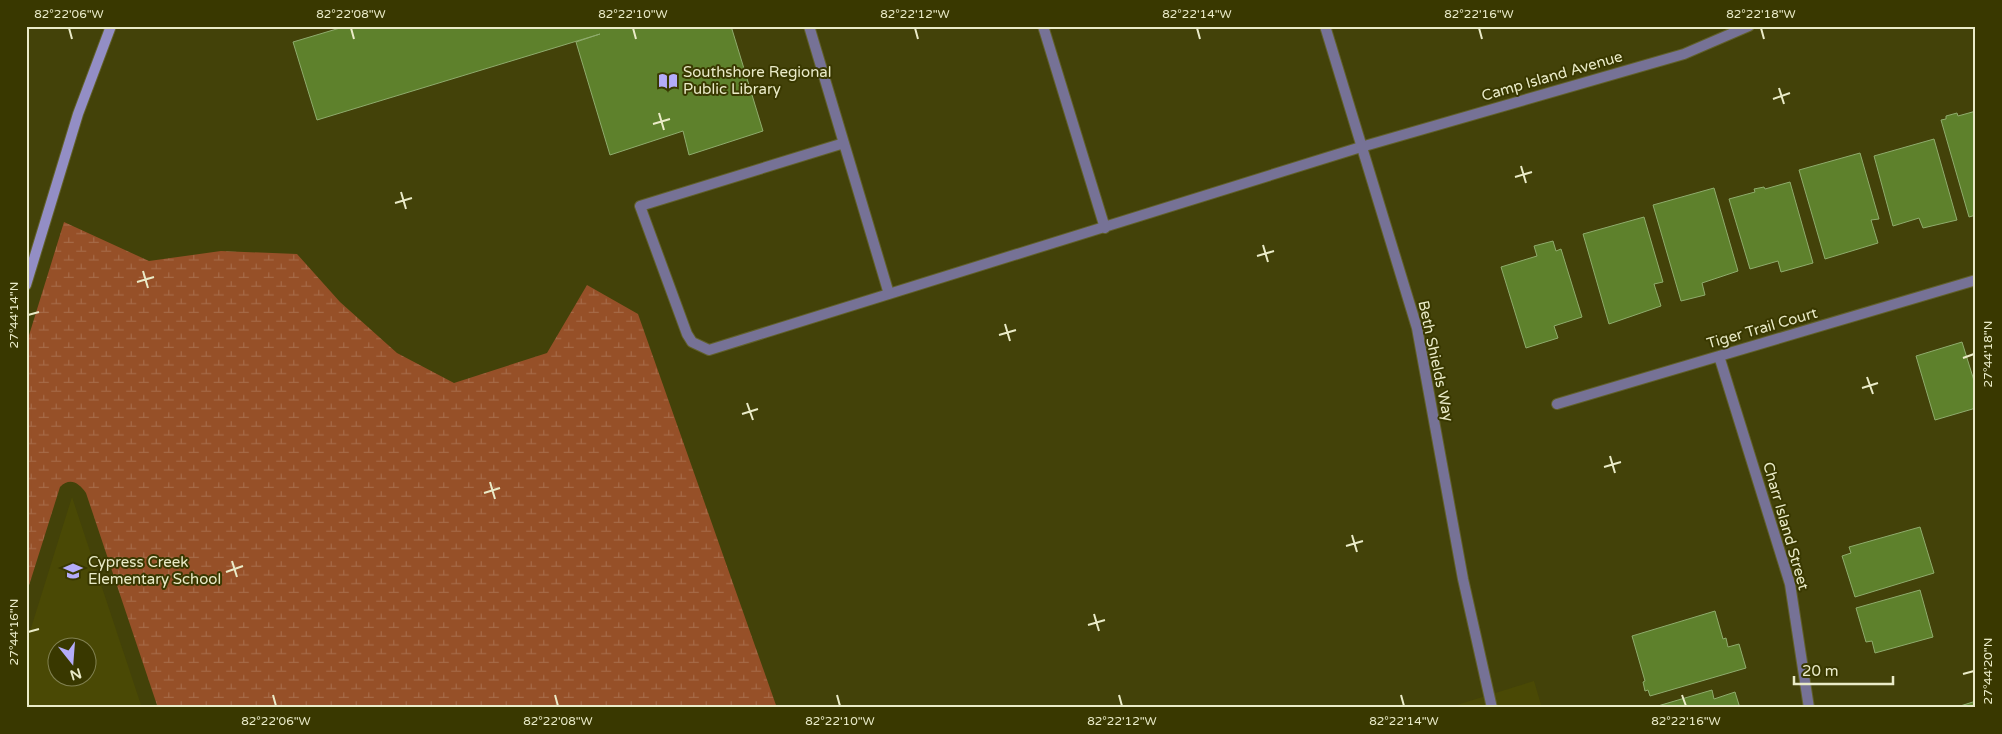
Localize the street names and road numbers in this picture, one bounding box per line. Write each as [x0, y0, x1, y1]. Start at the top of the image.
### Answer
street label: Camp Island Avenue [1480, 47, 1624, 105]
street label: Beth Shields Way [1414, 299, 1458, 423]
street label: Tiger Trail Court [1705, 304, 1820, 352]
street label: Charr Island Street [1759, 460, 1813, 592]

